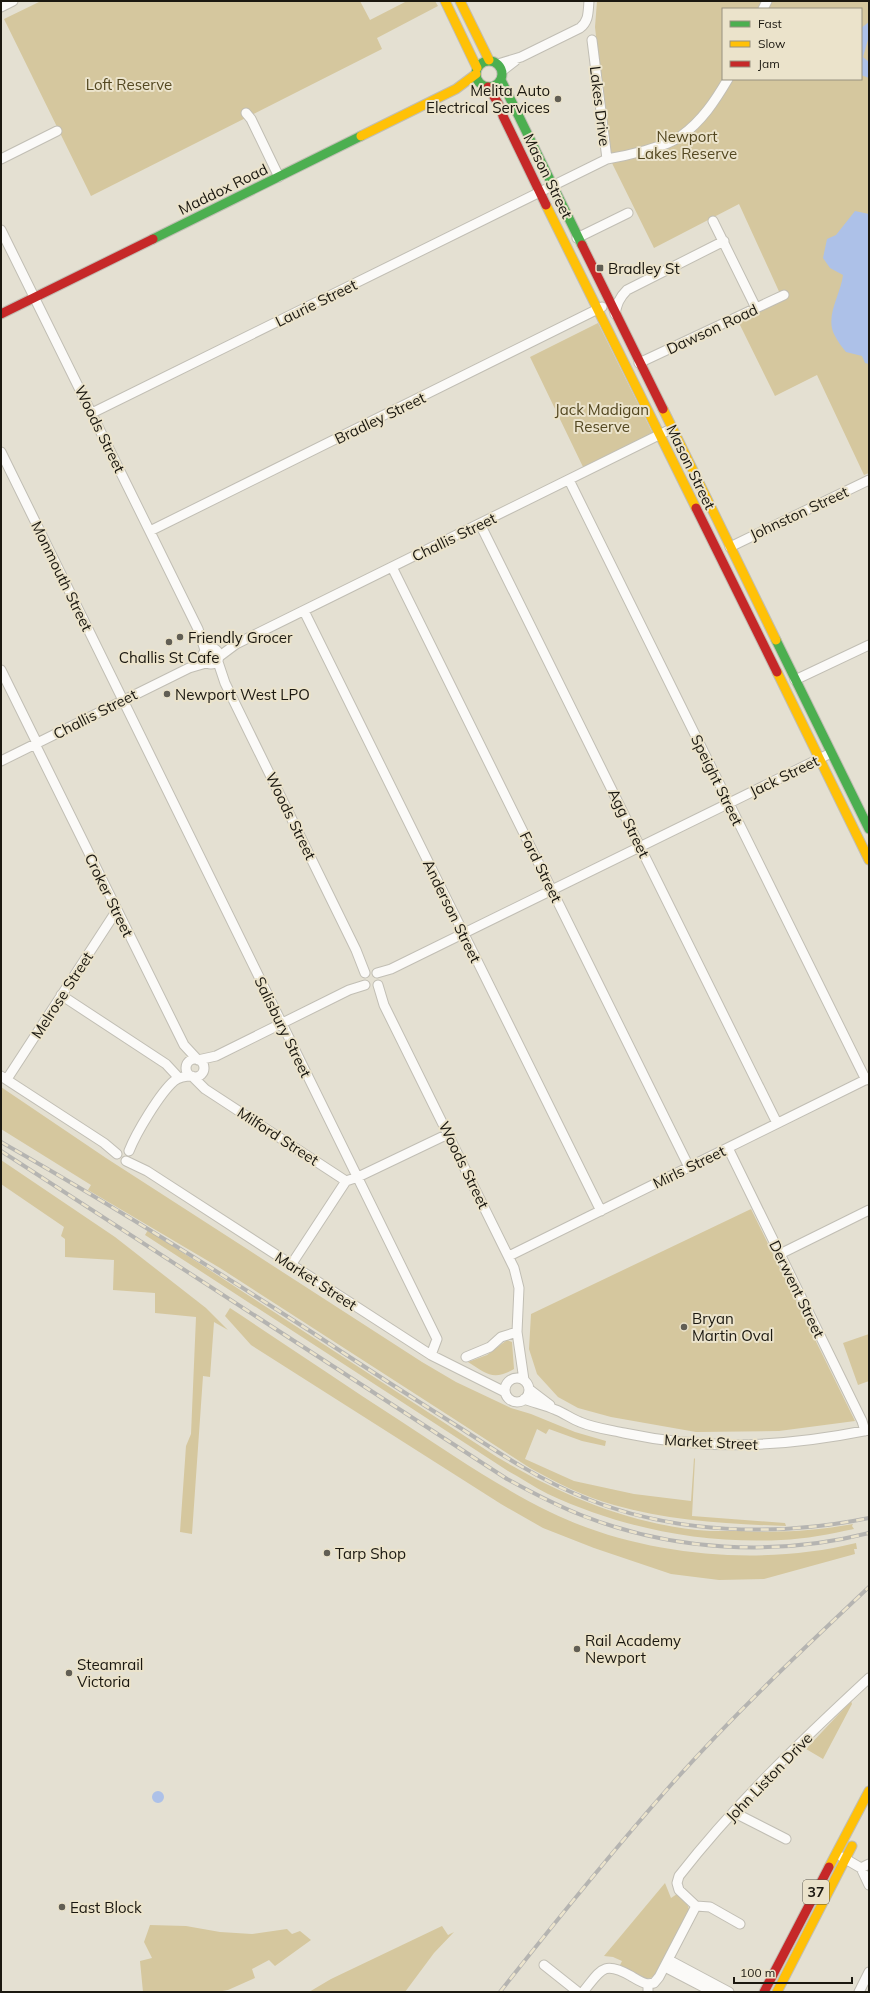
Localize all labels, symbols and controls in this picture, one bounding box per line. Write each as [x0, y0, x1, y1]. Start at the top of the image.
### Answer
legend [722, 8, 862, 80]
text: Fast [758, 16, 782, 31]
text: Slow [758, 36, 786, 51]
text: Jam [758, 56, 780, 71]
street label: Lakes Drive [586, 65, 614, 147]
park label: Loft Reserve [86, 75, 172, 94]
place label: Melita Auto Electrical Services [426, 81, 550, 117]
marker: Melita Auto Electrical Services [553, 94, 563, 104]
park label: Newport Lakes Reserve [637, 127, 737, 163]
street label: Mason Street [519, 130, 577, 222]
street label: Maddox Road [175, 159, 271, 219]
place label: Bradley St [608, 259, 680, 278]
marker: Bradley St [595, 263, 605, 273]
street label: Laurie Street [272, 275, 360, 331]
street label: Dawson Road [663, 300, 761, 358]
street label: Woods Street [71, 382, 129, 476]
street label: Bradley Street [332, 388, 428, 448]
park label: Jack Madigan Reserve [555, 400, 649, 436]
street label: Mason Street [662, 421, 720, 513]
street label: Johnston Street [747, 482, 851, 544]
street label: Challis Street [409, 508, 499, 566]
street label: Monmouth Street [27, 518, 97, 634]
place label: Friendly Grocer [188, 628, 293, 647]
marker: Friendly Grocer [175, 632, 185, 642]
marker: Challis St Cafe [164, 637, 174, 647]
place label: Challis St Cafe [119, 648, 219, 667]
street label: Challis Street [50, 685, 140, 743]
place label: Newport West LPO [175, 685, 310, 704]
marker: Newport West LPO [162, 689, 172, 699]
street label: Speight Street [687, 732, 747, 828]
street label: Jack Street [746, 751, 822, 801]
street label: Woods Street [262, 769, 320, 863]
street label: Agg Street [604, 785, 654, 861]
street label: Ford Street [516, 828, 566, 906]
street label: Croker Street [81, 850, 137, 940]
street label: Anderson Street [419, 856, 485, 966]
street label: Melrose Street [27, 948, 97, 1042]
street label: Salisbury Street [250, 973, 316, 1081]
street label: Milford Street [234, 1103, 322, 1169]
street label: Woods Street [435, 1118, 493, 1212]
street label: Mirls Street [650, 1141, 728, 1193]
street label: Derwent Street [765, 1237, 829, 1341]
street label: Market Street [272, 1248, 360, 1314]
place label: Bryan Martin Oval [692, 1309, 773, 1345]
marker: Bryan Martin Oval [679, 1322, 689, 1332]
street label: Market Street [664, 1430, 758, 1454]
place label: Tarp Shop [335, 1544, 406, 1563]
marker: Tarp Shop [322, 1548, 332, 1558]
place label: Rail Academy Newport [585, 1631, 681, 1667]
marker: Rail Academy Newport [572, 1644, 582, 1654]
place label: Steamrail Victoria [77, 1655, 143, 1691]
marker: Steamrail Victoria [64, 1668, 74, 1678]
street label: John Liston Drive [722, 1728, 816, 1826]
road number: 37 [803, 1880, 829, 1904]
place label: East Block [70, 1898, 142, 1917]
marker: East Block [57, 1902, 67, 1912]
scale bar [734, 1959, 852, 1985]
text: 100 m [740, 1965, 775, 1980]

